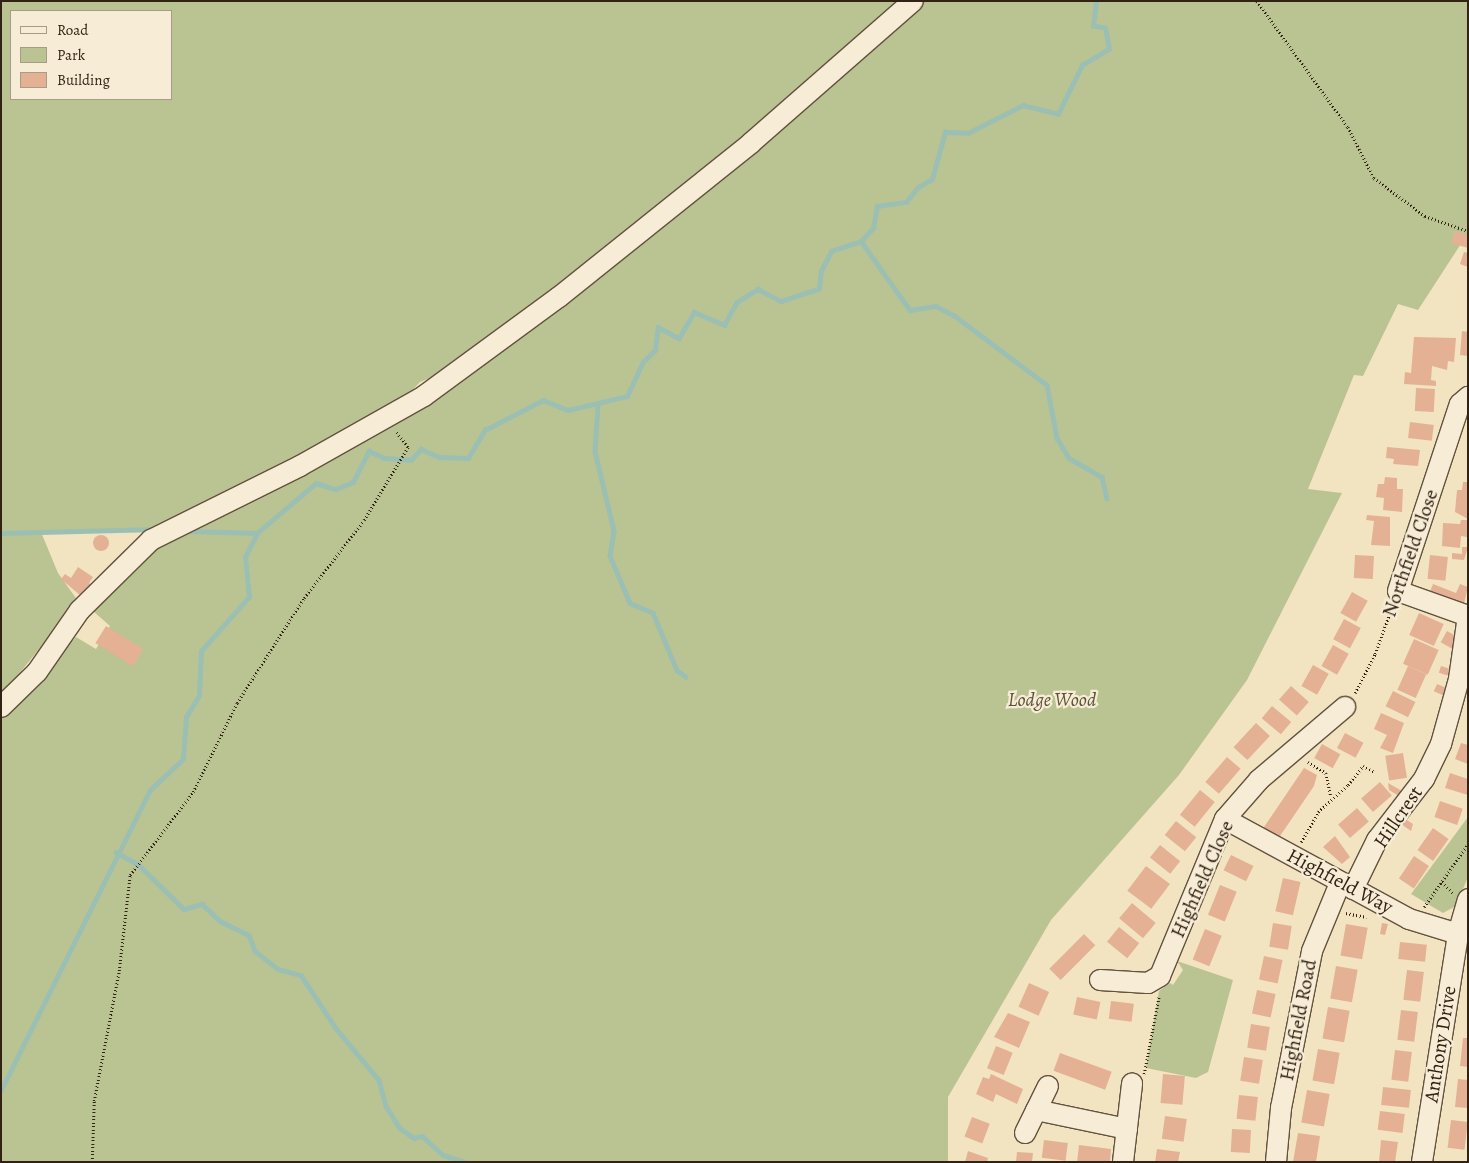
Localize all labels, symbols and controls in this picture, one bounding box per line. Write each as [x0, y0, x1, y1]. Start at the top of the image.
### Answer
legend [10, 10, 172, 100]
text: Road [57, 20, 88, 40]
text: Park [57, 45, 85, 65]
text: Building [57, 70, 110, 90]
street label: Northfield Close [1377, 486, 1443, 620]
park label: Lodge Wood [1008, 687, 1096, 711]
street label: Hillcrest [1369, 781, 1427, 853]
street label: Highfield Close [1165, 817, 1239, 941]
street label: Highfield Way [1283, 843, 1397, 919]
street label: Highfield Road [1274, 957, 1322, 1083]
street label: Anthony Drive [1419, 984, 1461, 1104]

